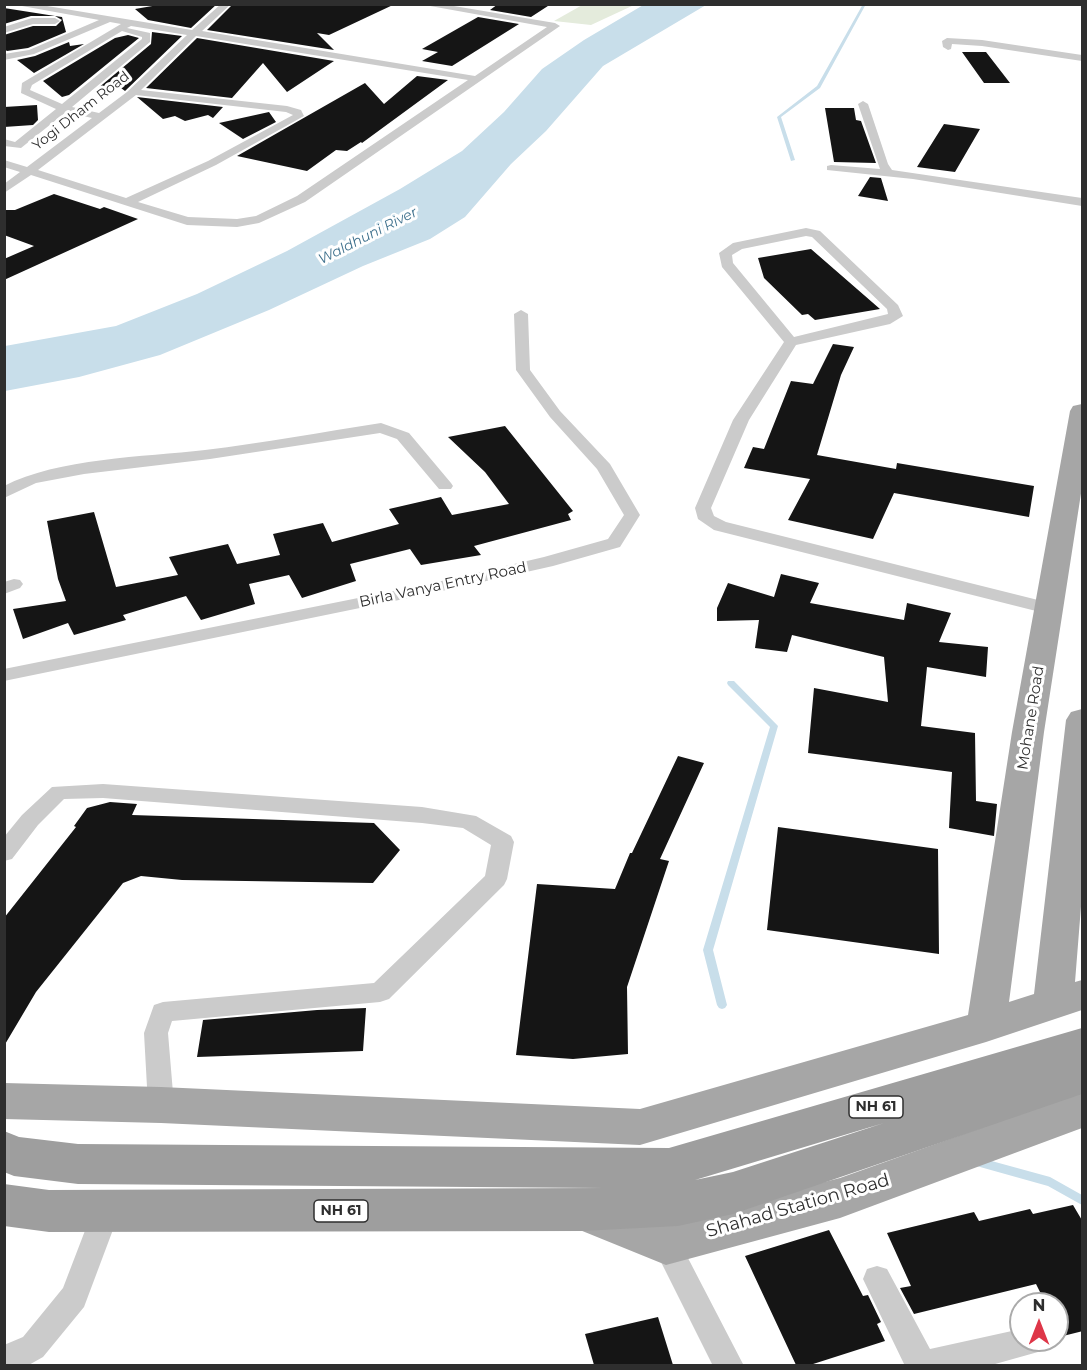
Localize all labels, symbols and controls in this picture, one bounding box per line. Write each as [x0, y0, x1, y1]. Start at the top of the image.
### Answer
street label: Yogi Dham Road [29, 68, 133, 154]
water label: Waldhuni River [316, 204, 420, 268]
street label: Birla Vanya Entry Road [358, 558, 528, 612]
street label: Mohane Road [1014, 665, 1048, 771]
road number: NH 61 [849, 1096, 903, 1118]
street label: Shahad Station Road [704, 1169, 892, 1243]
road number: NH 61 [314, 1200, 368, 1222]
north arrow [1009, 1292, 1069, 1352]
text: N [1033, 1296, 1045, 1315]

